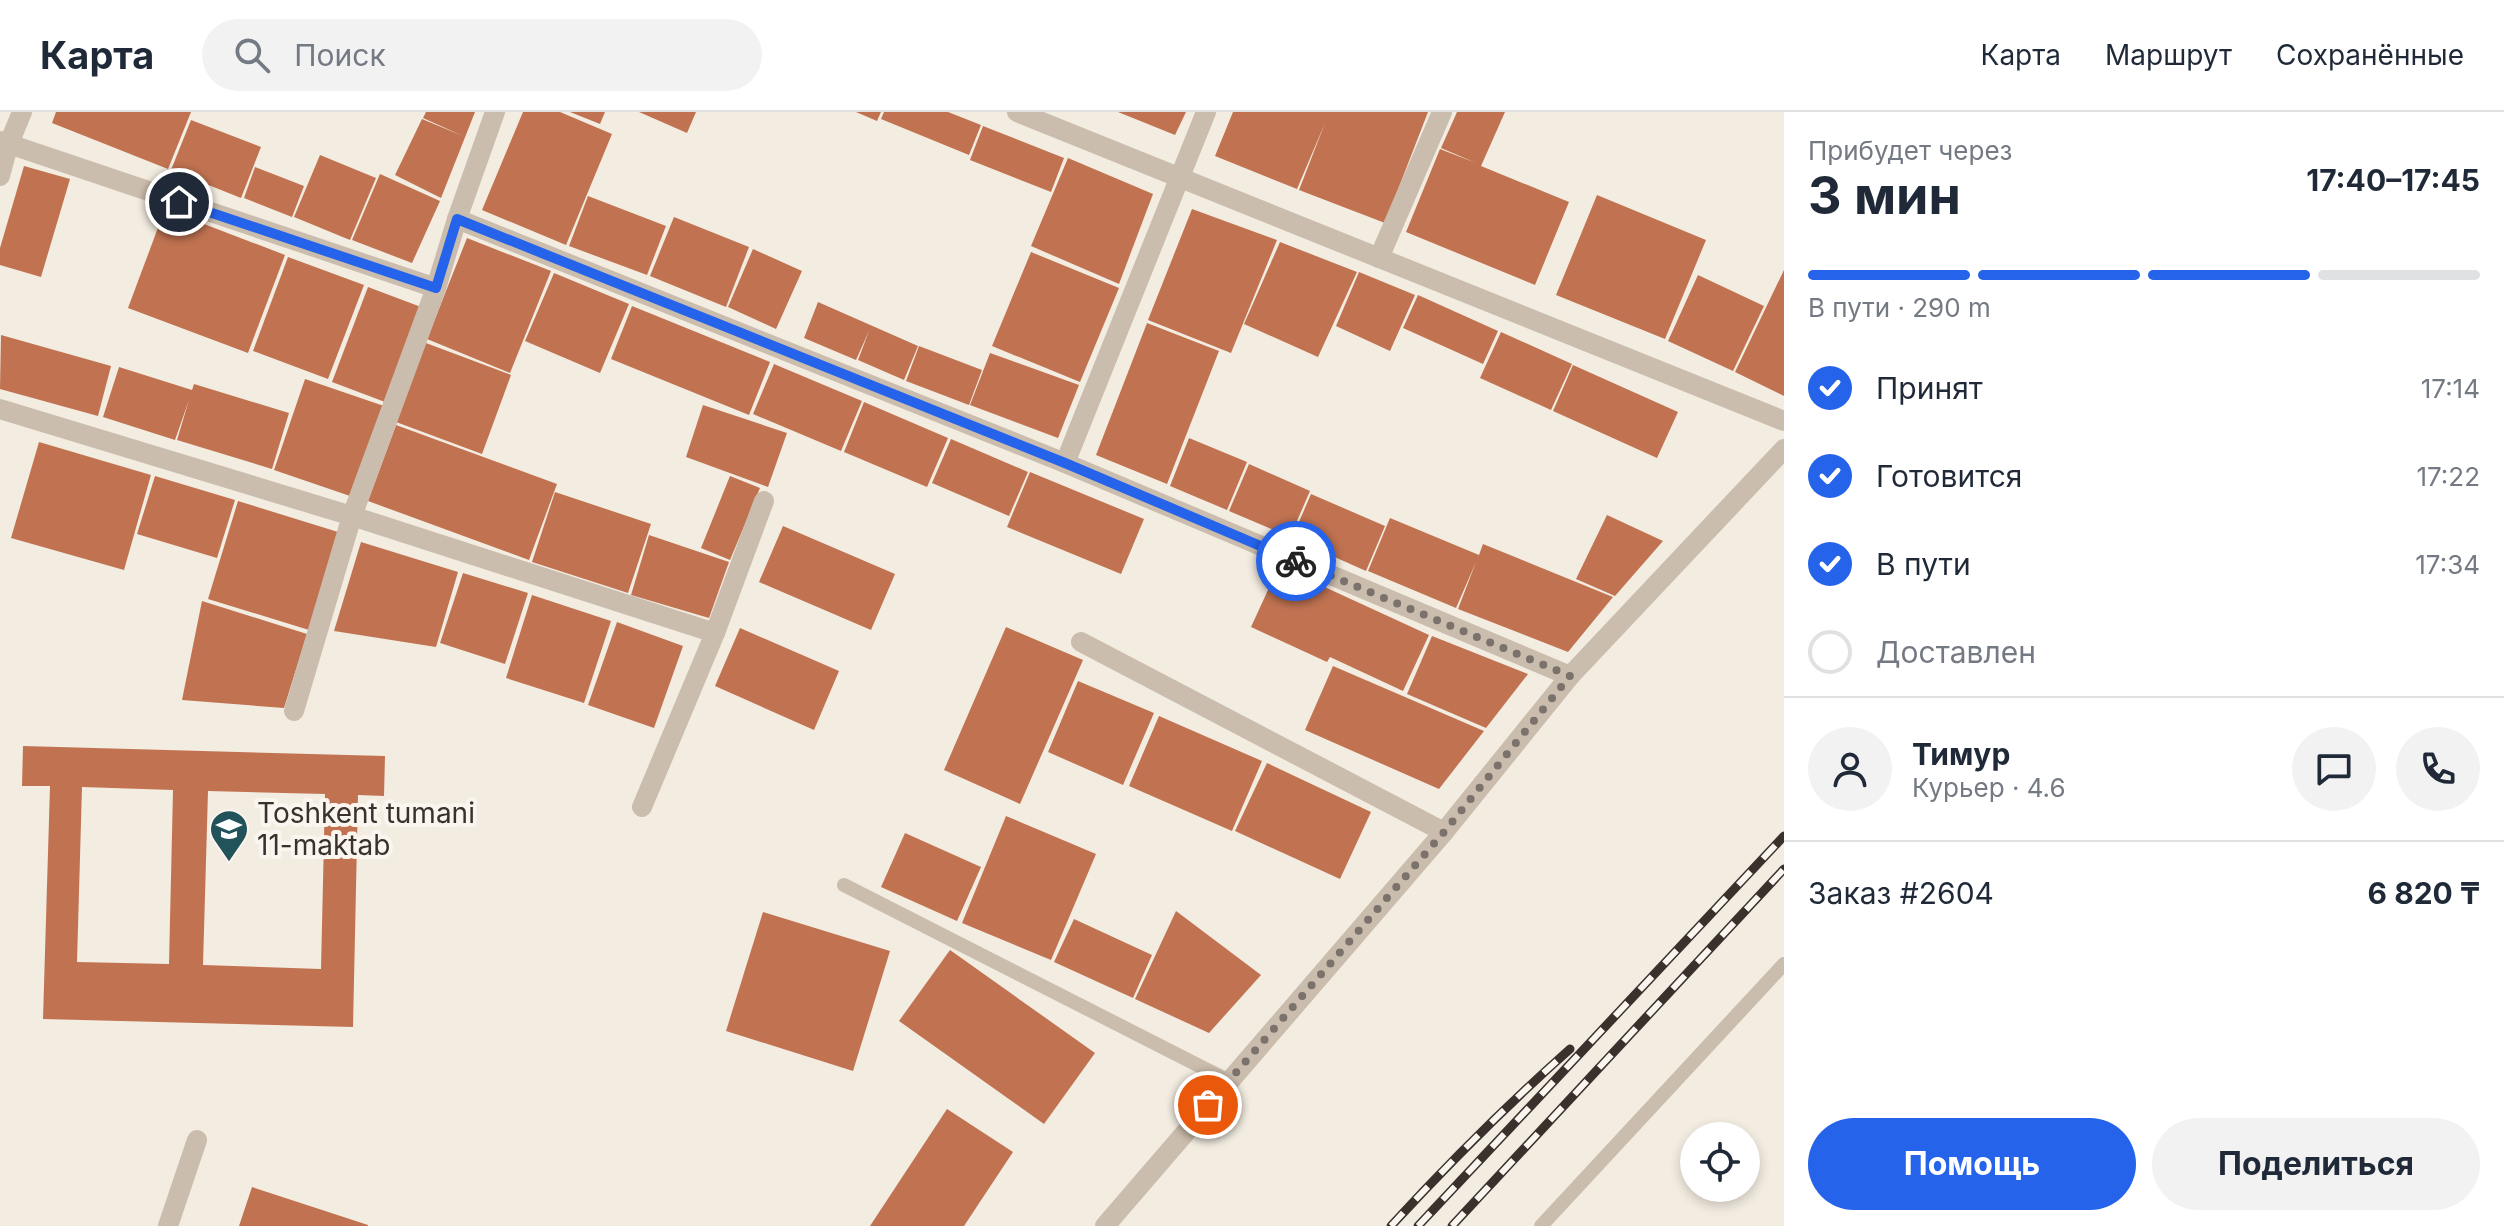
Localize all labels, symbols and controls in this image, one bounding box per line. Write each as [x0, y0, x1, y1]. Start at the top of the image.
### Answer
search box [202, 19, 762, 91]
text: Карта [40, 32, 154, 78]
icon: search [230, 33, 274, 77]
text: Поиск [294, 37, 386, 73]
text: Карта [1981, 38, 2061, 72]
text: Маршрут [2105, 38, 2232, 72]
text: Сохранённые [2276, 38, 2464, 72]
text: Прибудет через [1808, 135, 2012, 166]
text: 17:40–17:45 [2306, 162, 2480, 198]
text: 3 мин [1808, 164, 1961, 227]
pin [145, 168, 213, 236]
icon: home [157, 180, 201, 224]
text: В пути · 290 m [1808, 292, 1991, 323]
icon: check [1808, 366, 1852, 410]
text: Принят [1876, 370, 1983, 406]
text: 17:14 [2421, 373, 2480, 404]
icon: check [1808, 454, 1852, 498]
text: Готовится [1876, 458, 2022, 494]
text: 17:22 [2416, 461, 2480, 492]
courier [1256, 521, 1336, 601]
icon: bike [1274, 539, 1318, 583]
icon: check [1808, 542, 1852, 586]
text: В пути [1876, 546, 1971, 582]
text: 17:34 [2415, 549, 2480, 580]
text: Доставлен [1876, 634, 2036, 670]
button: person [1808, 727, 1892, 811]
button: chat [2292, 727, 2376, 811]
button: phone [2396, 727, 2480, 811]
text: Тимур [1912, 736, 2010, 772]
text: Курьер · 4.6 [1912, 772, 2066, 803]
place label: Toshkent tumani 11-maktab [257, 796, 475, 862]
school or university icon: Toshkent tumani 11-maktab [208, 808, 250, 863]
text: Заказ #2604 [1808, 875, 1994, 911]
text: 6 820 ₸ [2368, 875, 2480, 911]
pin [1174, 1071, 1242, 1139]
icon: bag [1186, 1083, 1230, 1127]
button: Помощь [1808, 1118, 2136, 1210]
button: Поделиться [2152, 1118, 2480, 1210]
map controls [1680, 1122, 1760, 1202]
button: locate [1680, 1122, 1760, 1202]

